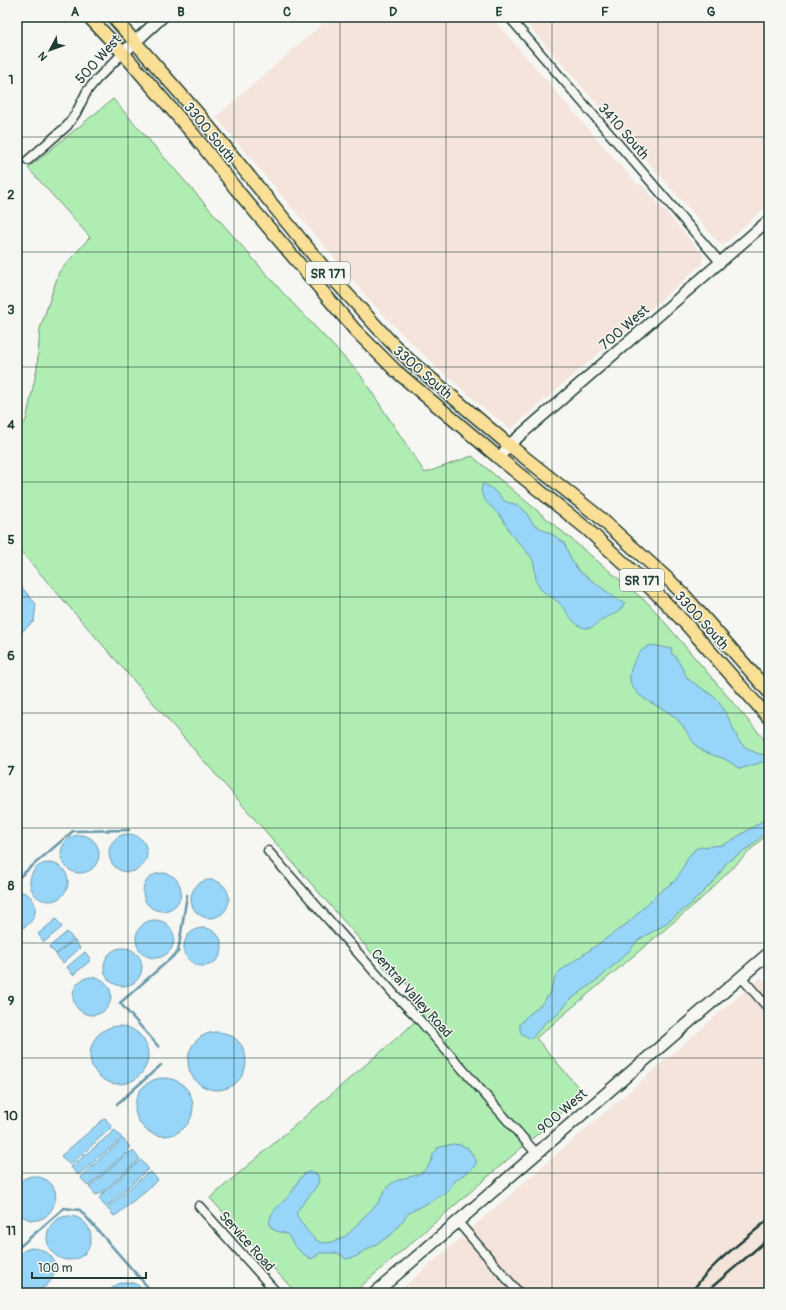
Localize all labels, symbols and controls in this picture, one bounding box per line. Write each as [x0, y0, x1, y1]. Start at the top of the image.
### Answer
text: A [71, 4, 80, 20]
text: B [177, 4, 185, 20]
text: C [283, 4, 291, 20]
text: D [389, 4, 397, 20]
text: E [496, 4, 503, 20]
text: F [601, 4, 609, 20]
text: G [707, 4, 716, 20]
north arrow [30, 30, 70, 70]
street label: 500 West [72, 31, 125, 88]
text: N [35, 49, 50, 63]
text: 1 [8, 72, 14, 88]
street label: 3300 South [180, 99, 239, 166]
street label: 3410 South [595, 100, 653, 163]
text: 2 [7, 187, 15, 203]
road number: SR 171 [306, 262, 350, 284]
street label: 700 West [596, 301, 653, 354]
text: 3 [7, 302, 15, 318]
street label: 3300 South [390, 342, 456, 403]
text: 4 [7, 417, 15, 433]
text: 5 [7, 532, 15, 548]
road number: SR 171 [620, 569, 664, 591]
street label: 3300 South [671, 588, 732, 653]
text: 6 [7, 648, 15, 664]
text: 7 [8, 763, 15, 779]
text: 8 [8, 878, 15, 894]
street label: Central Valley Road [367, 946, 456, 1041]
text: 9 [8, 993, 15, 1009]
street label: 900 West [534, 1085, 591, 1138]
text: 10 [4, 1108, 18, 1124]
street label: Service Road [215, 1208, 278, 1275]
text: 11 [6, 1223, 16, 1239]
scale bar [32, 1254, 146, 1280]
text: 100 m [38, 1261, 73, 1276]

